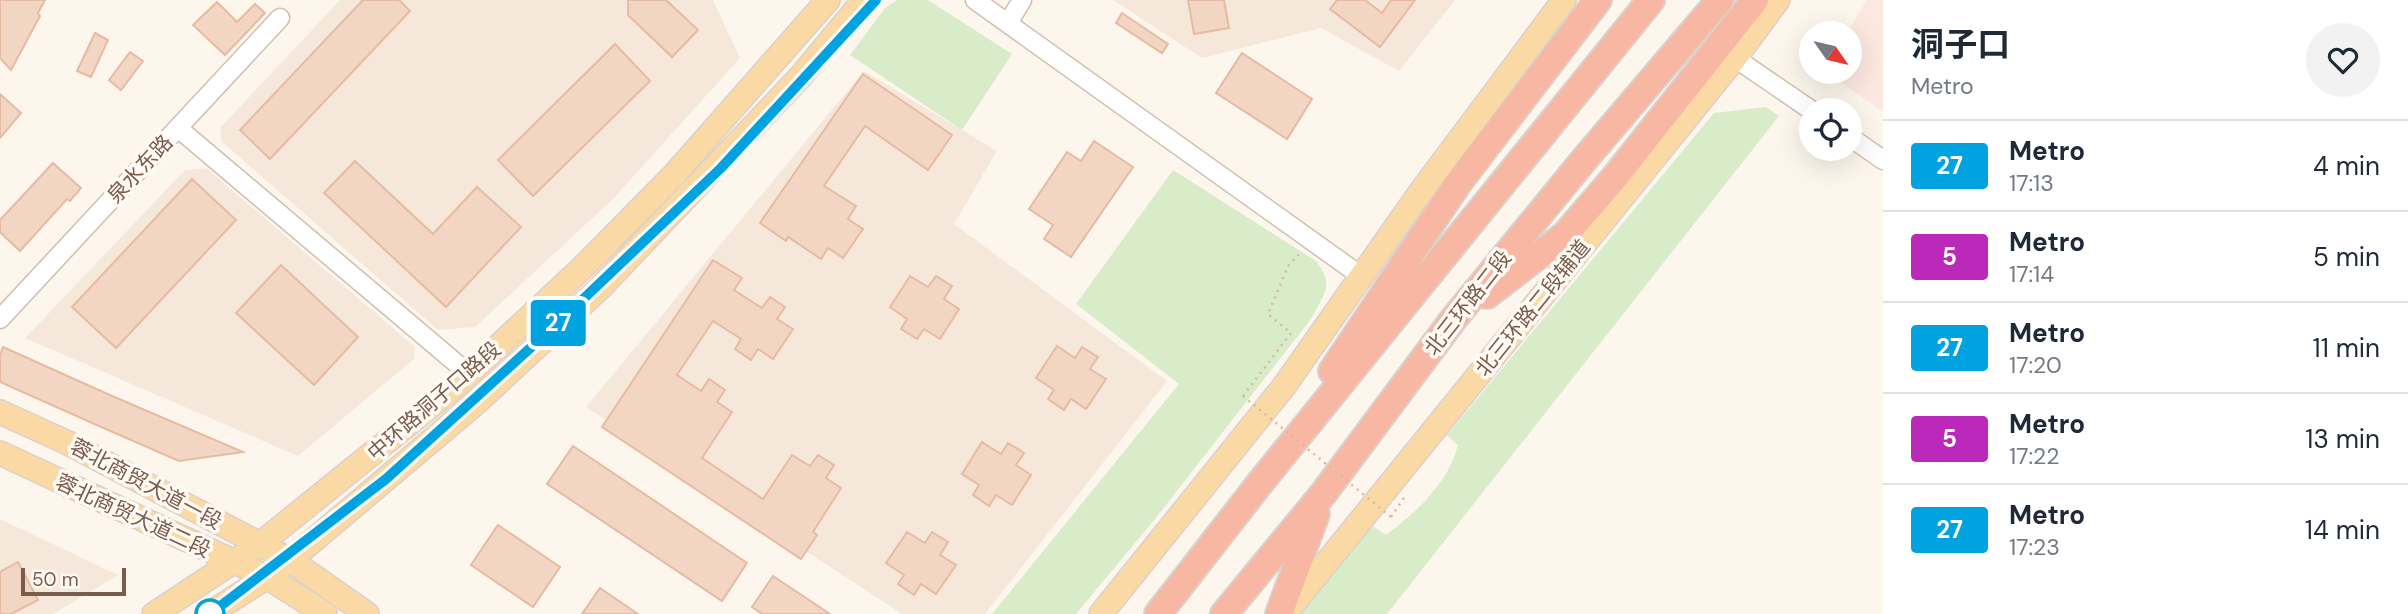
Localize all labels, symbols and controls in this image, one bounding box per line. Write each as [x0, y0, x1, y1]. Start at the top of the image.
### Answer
north arrow [1799, 21, 1862, 84]
map controls [1799, 21, 1862, 161]
text: 洞子口 [1911, 23, 2010, 66]
button: heart [2306, 23, 2380, 97]
text: Metro [1911, 71, 1974, 101]
button: locate [1799, 98, 1862, 161]
street label: 泉水东路 [101, 129, 179, 209]
text: Metro [2009, 134, 2085, 168]
text: 4 min [2313, 149, 2380, 183]
text: 27 [1936, 150, 1963, 181]
text: 17:13 [2009, 168, 2054, 198]
text: Metro [2009, 225, 2085, 259]
street label: 北三环路二段辅道 [1469, 234, 1597, 382]
text: 5 min [2313, 240, 2380, 274]
text: 5 [1942, 241, 1957, 272]
street label: 北三环路二段 [1418, 245, 1518, 361]
text: 17:14 [2009, 259, 2054, 289]
line badge: 27 [526, 300, 590, 346]
text: 27 [545, 307, 571, 338]
text: Metro [2009, 316, 2085, 350]
text: 11 min [2313, 331, 2380, 365]
text: 27 [1936, 332, 1963, 363]
street label: 中环路洞子口路段 [361, 335, 507, 467]
text: 17:20 [2009, 350, 2062, 380]
text: Metro [2009, 407, 2085, 441]
text: 13 min [2305, 422, 2380, 456]
text: 5 [1942, 423, 1957, 454]
street label: 蓉北商贸大道一段 [65, 432, 227, 536]
text: 17:22 [2009, 441, 2060, 471]
street label: 蓉北商贸大道二段 [51, 468, 215, 564]
text: Metro [2009, 498, 2085, 532]
text: 14 min [2305, 513, 2380, 547]
text: 27 [1936, 514, 1963, 545]
text: 17:23 [2009, 532, 2060, 562]
scale bar [21, 565, 126, 597]
text: 50 m [32, 567, 79, 592]
unlabelled marker [195, 599, 225, 614]

